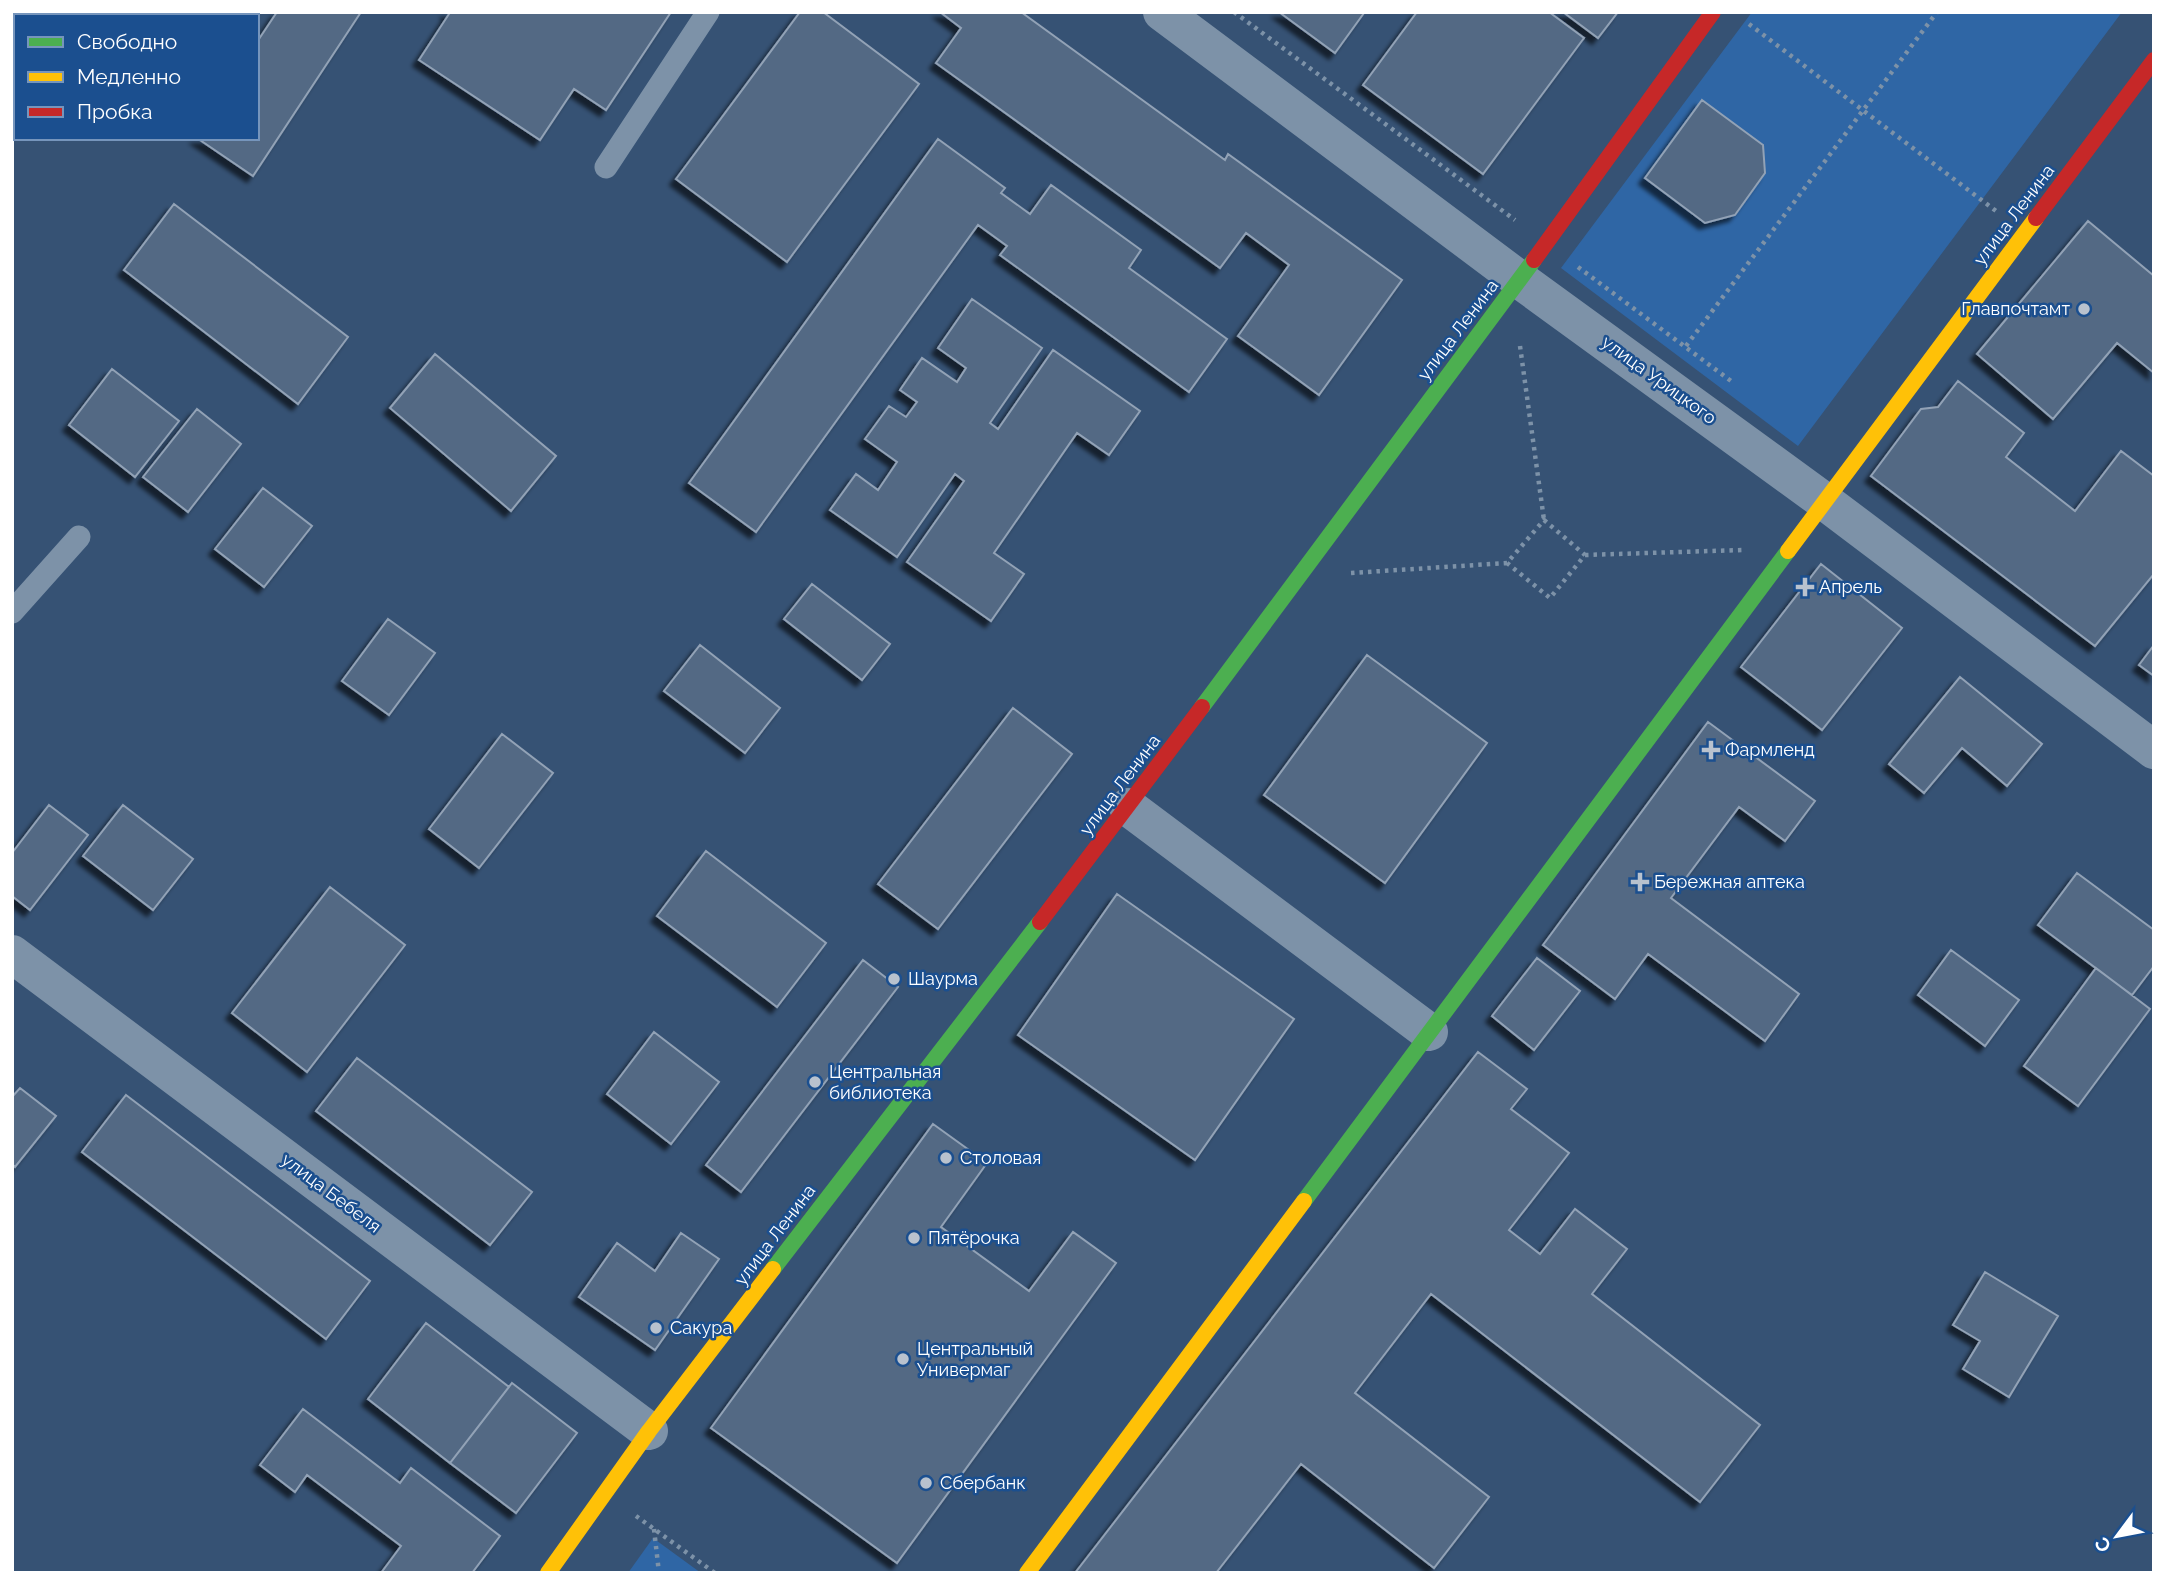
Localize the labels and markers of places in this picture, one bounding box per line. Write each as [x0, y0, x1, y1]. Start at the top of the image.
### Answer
place label: Главпочтамт [1961, 298, 2070, 319]
marker: Главпочтамт [2076, 301, 2092, 317]
place label: Апрель [1819, 576, 1882, 597]
marker: Апрель [1797, 579, 1813, 595]
place label: Фармленд [1725, 739, 1815, 760]
marker: Фармленд [1703, 742, 1719, 758]
place label: Бережная аптека [1654, 871, 1805, 892]
marker: Бережная аптека [1632, 874, 1648, 890]
place label: Шаурма [908, 968, 978, 989]
marker: Шаурма [886, 971, 902, 987]
place label: Центральная библиотека [829, 1061, 941, 1103]
marker: Центральная библиотека [807, 1074, 823, 1090]
place label: Столовая [960, 1147, 1041, 1168]
marker: Столовая [938, 1150, 954, 1166]
place label: Пятёрочка [928, 1227, 1020, 1248]
marker: Пятёрочка [906, 1230, 922, 1246]
place label: Сакура [670, 1317, 732, 1338]
marker: Сакура [648, 1320, 664, 1336]
place label: Центральный Универмаг [917, 1338, 1033, 1380]
marker: Центральный Универмаг [895, 1351, 911, 1367]
place label: Сбербанк [940, 1472, 1026, 1493]
marker: Сбербанк [918, 1475, 934, 1491]

